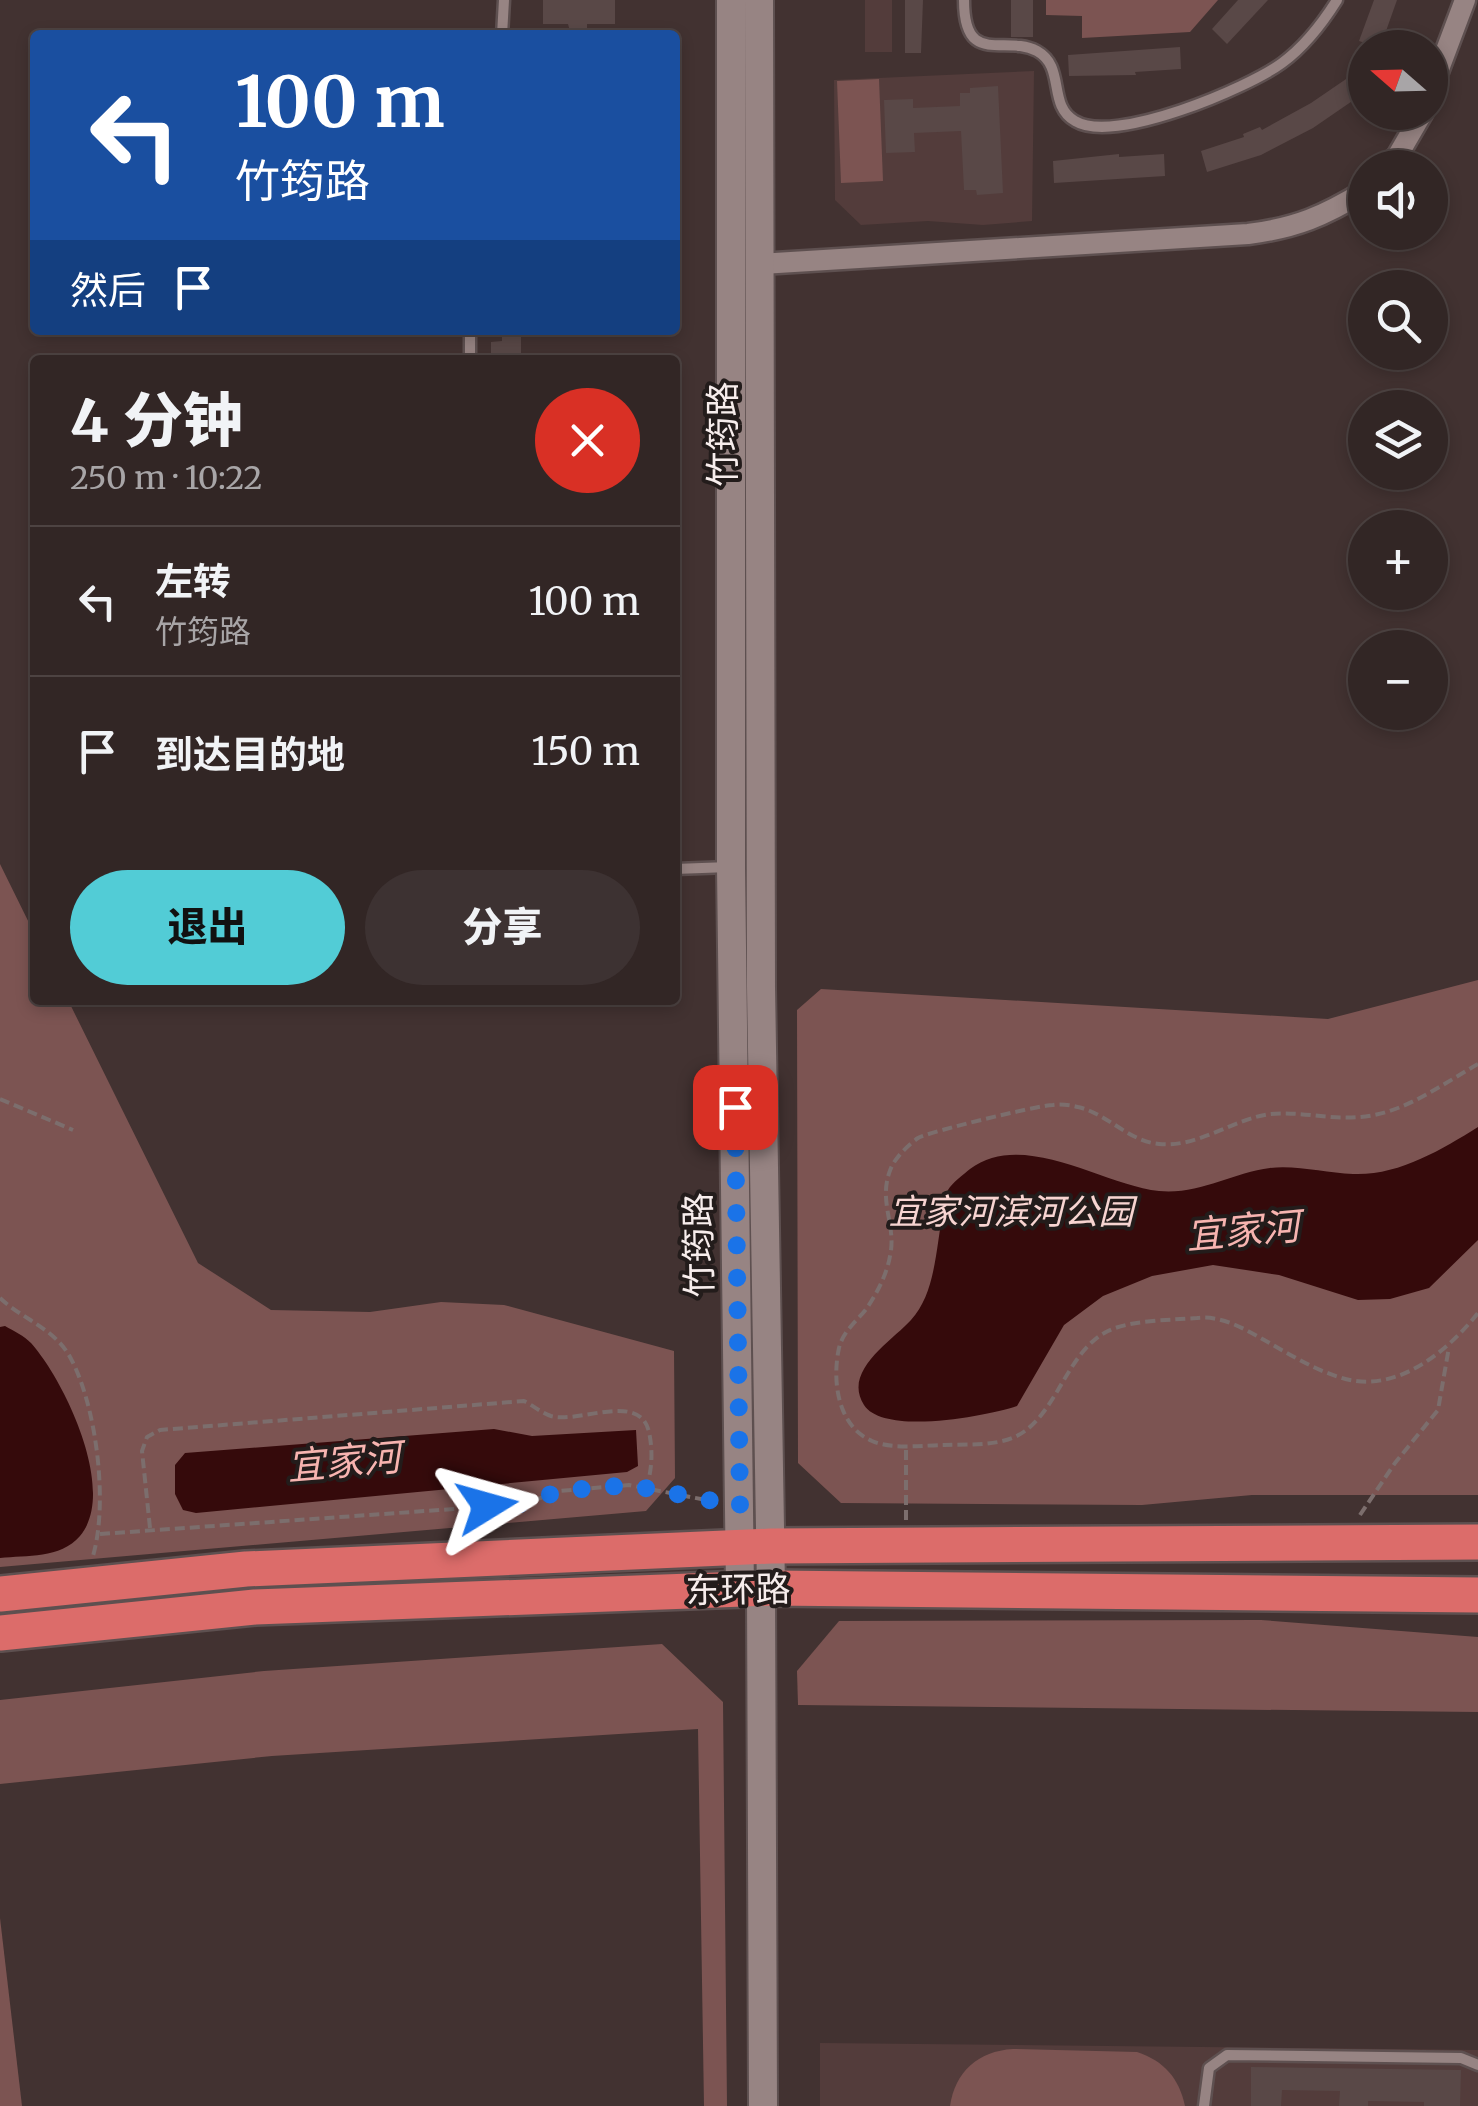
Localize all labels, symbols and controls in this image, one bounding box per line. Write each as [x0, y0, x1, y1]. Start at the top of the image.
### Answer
north arrow [1348, 30, 1448, 130]
map controls [1348, 30, 1448, 730]
text: 100 m [235, 58, 445, 146]
icon: left [70, 70, 200, 200]
button: sound [1348, 150, 1448, 250]
text: 竹筠路 [235, 153, 370, 209]
icon: arrive [166, 260, 221, 315]
text: 然后 [70, 267, 146, 314]
button: search [1348, 270, 1448, 370]
street label: 竹筠路 [701, 381, 745, 487]
text: 4 分钟 [70, 383, 243, 458]
button: close [535, 388, 640, 493]
button: layers [1348, 390, 1448, 490]
text: 250 m · 10:22 [70, 458, 263, 498]
button: + [1348, 510, 1448, 610]
text: 左转 [155, 558, 231, 605]
icon: left [70, 574, 125, 629]
text: 100 m [528, 578, 640, 625]
text: 竹筠路 [155, 612, 251, 652]
button: − [1348, 630, 1448, 730]
icon: arrive [70, 724, 125, 779]
text: 150 m [531, 728, 640, 775]
text: 到达目的地 [155, 731, 345, 778]
button: 退出 [70, 870, 345, 985]
button: 分享 [365, 870, 640, 985]
pin [693, 1065, 778, 1150]
icon: arrive [708, 1080, 763, 1135]
park label: 宜家河滨河公园 [888, 1190, 1138, 1234]
street label: 竹筠路 [676, 1192, 722, 1298]
water label: 宜家河 [1184, 1202, 1309, 1259]
water label: 宜家河 [285, 1433, 410, 1490]
position arrow [435, 1454, 539, 1558]
street label: 东环路 [685, 1567, 791, 1613]

